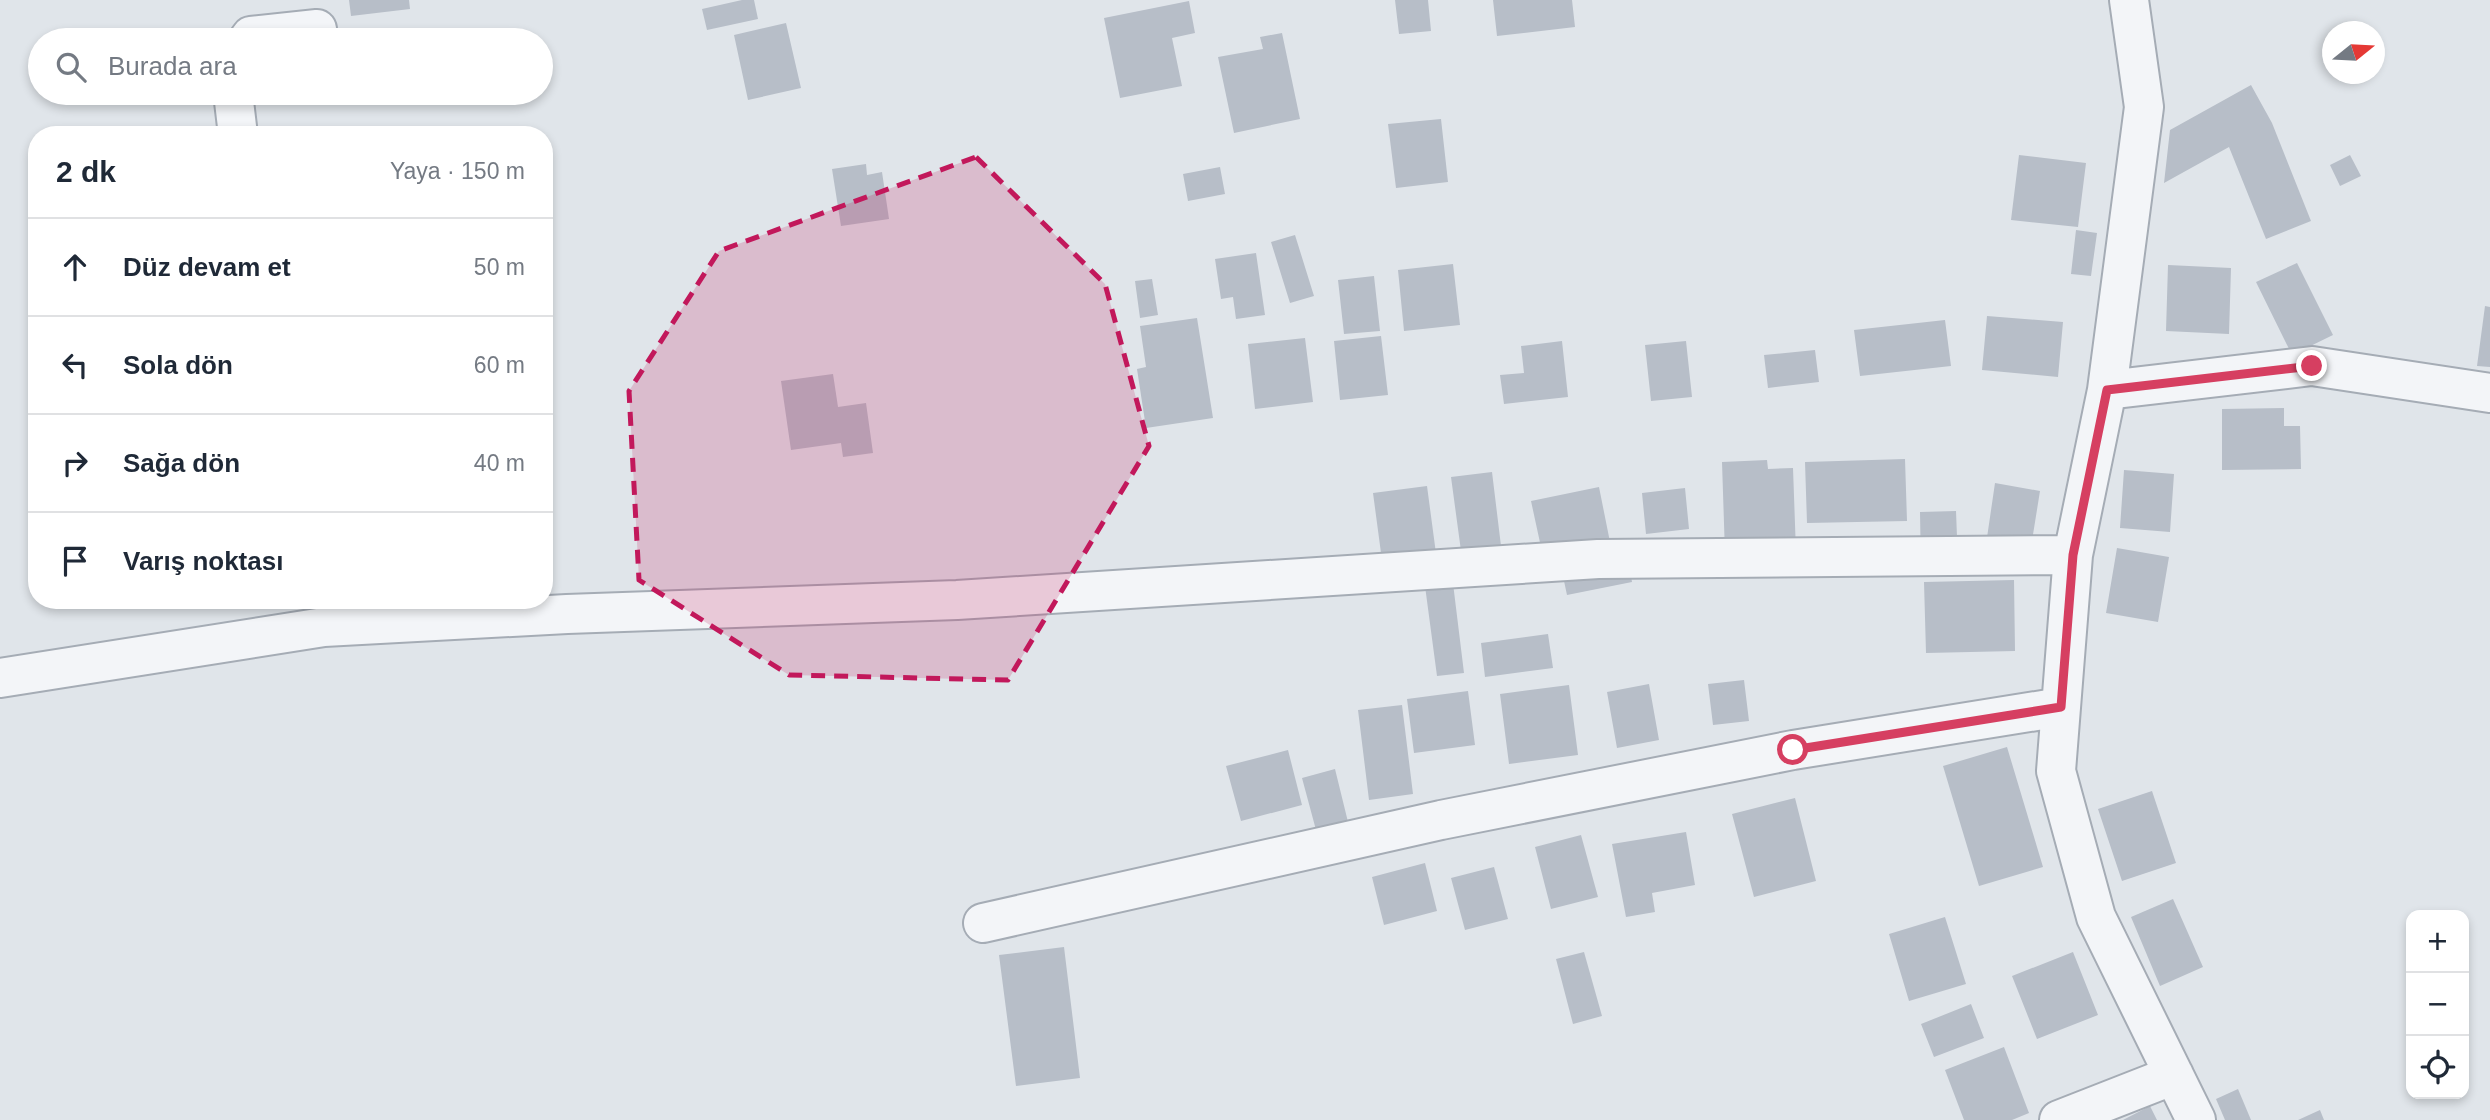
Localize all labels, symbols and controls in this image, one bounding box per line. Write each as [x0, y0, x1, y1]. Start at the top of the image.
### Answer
north arrow [2322, 21, 2385, 84]
search box [28, 28, 553, 105]
icon: search [52, 48, 90, 86]
text: Burada ara [108, 51, 237, 81]
text: 2 dk [56, 155, 116, 188]
text: Yaya · 150 m [390, 158, 525, 184]
icon: ahead [56, 248, 94, 286]
text: Düz devam et [123, 252, 291, 282]
text: 50 m [474, 254, 525, 280]
icon: left [56, 346, 94, 384]
text: Sola dön [123, 350, 233, 380]
route end [2296, 350, 2327, 381]
text: 60 m [474, 352, 525, 378]
icon: right [56, 444, 94, 482]
text: Sağa dön [123, 448, 240, 478]
text: 40 m [474, 450, 525, 476]
icon: arrive [56, 542, 94, 580]
text: Varış noktası [123, 546, 283, 576]
route start [1777, 734, 1808, 765]
map controls [2406, 910, 2469, 1099]
button: + [2406, 910, 2469, 973]
button: − [2406, 973, 2469, 1036]
button: locate [2406, 1036, 2469, 1099]

